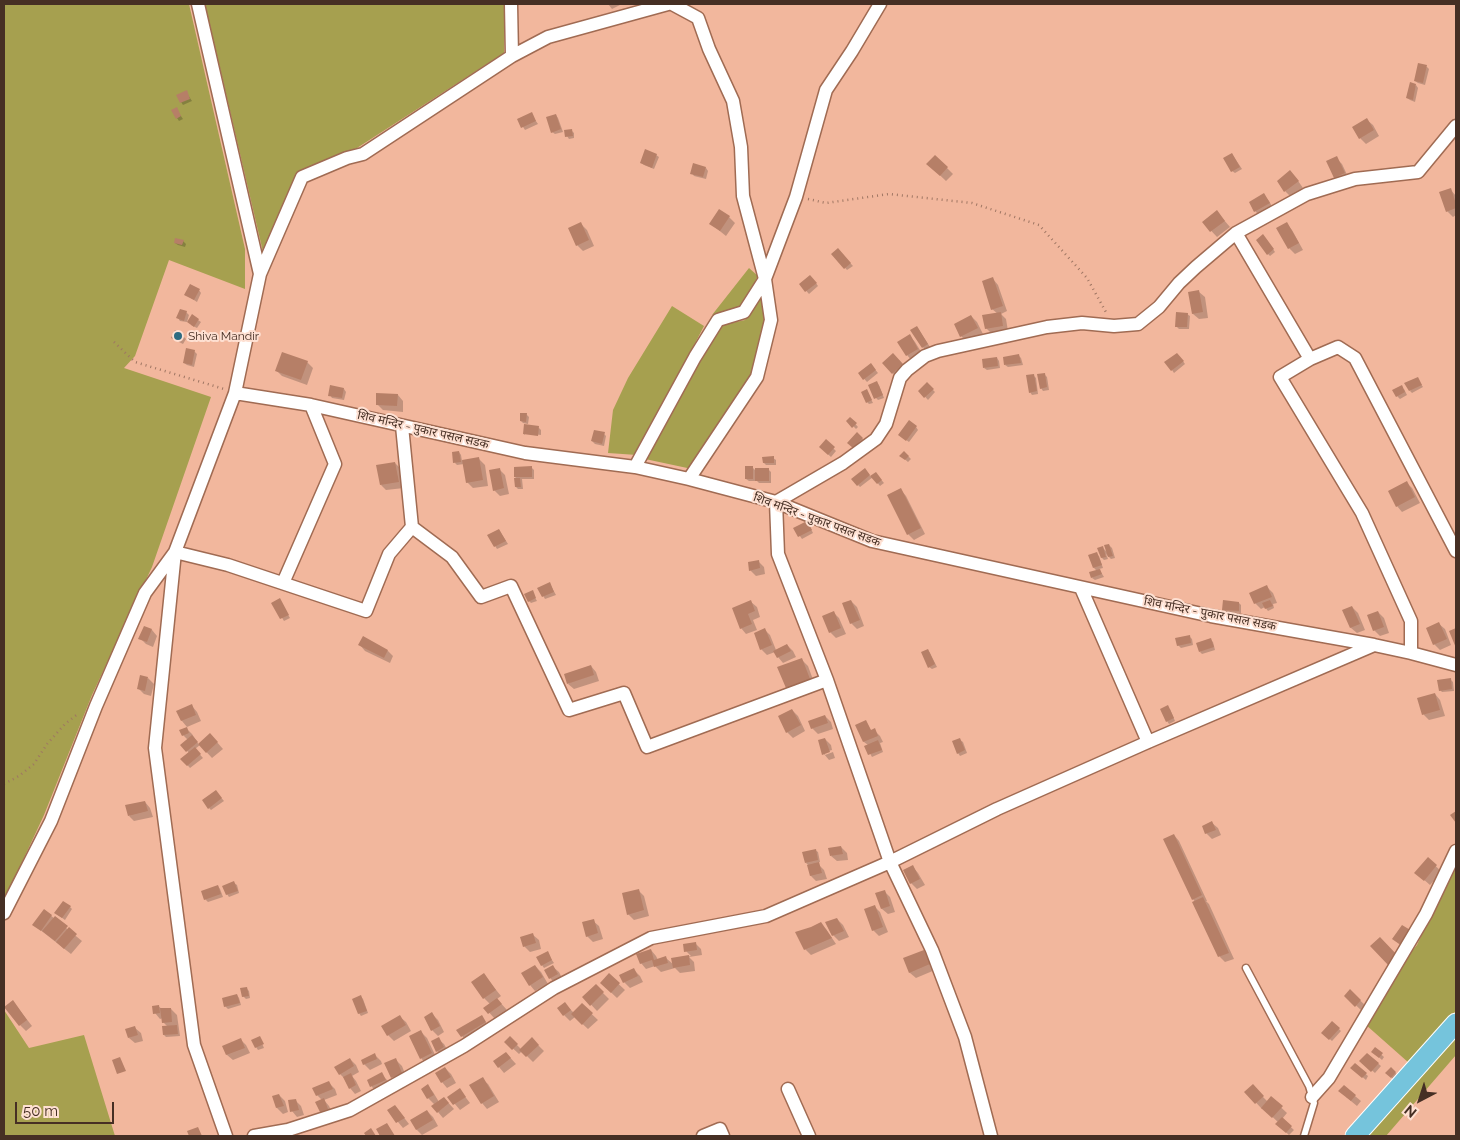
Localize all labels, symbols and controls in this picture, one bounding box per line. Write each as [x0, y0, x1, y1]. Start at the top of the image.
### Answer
place label: Shiva Mandir [188, 329, 259, 343]
marker: Shiva Mandir [172, 330, 184, 342]
street label: शिव मन्दिर - पुकार पसल सडक [356, 408, 490, 452]
street label: शिव मन्दिर - पुकार पसल सडक [751, 490, 883, 550]
street label: शिव मन्दिर - पुकार पसल सडक [1143, 594, 1277, 634]
north arrow [1395, 1075, 1445, 1125]
scale bar [18, 1092, 116, 1124]
text: 50 m [23, 1102, 58, 1120]
text: N [1401, 1102, 1420, 1121]

